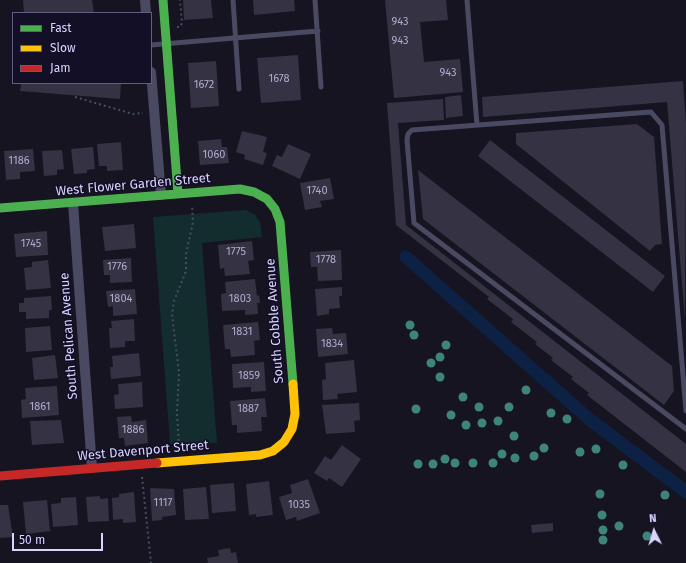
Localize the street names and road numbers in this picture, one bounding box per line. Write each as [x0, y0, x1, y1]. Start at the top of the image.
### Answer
street label: West Flower Garden Street [55, 170, 211, 200]
street label: South Cobble Avenue [263, 258, 287, 384]
street label: South Pelican Avenue [57, 272, 81, 400]
street label: West Davenport Street [77, 437, 209, 465]

